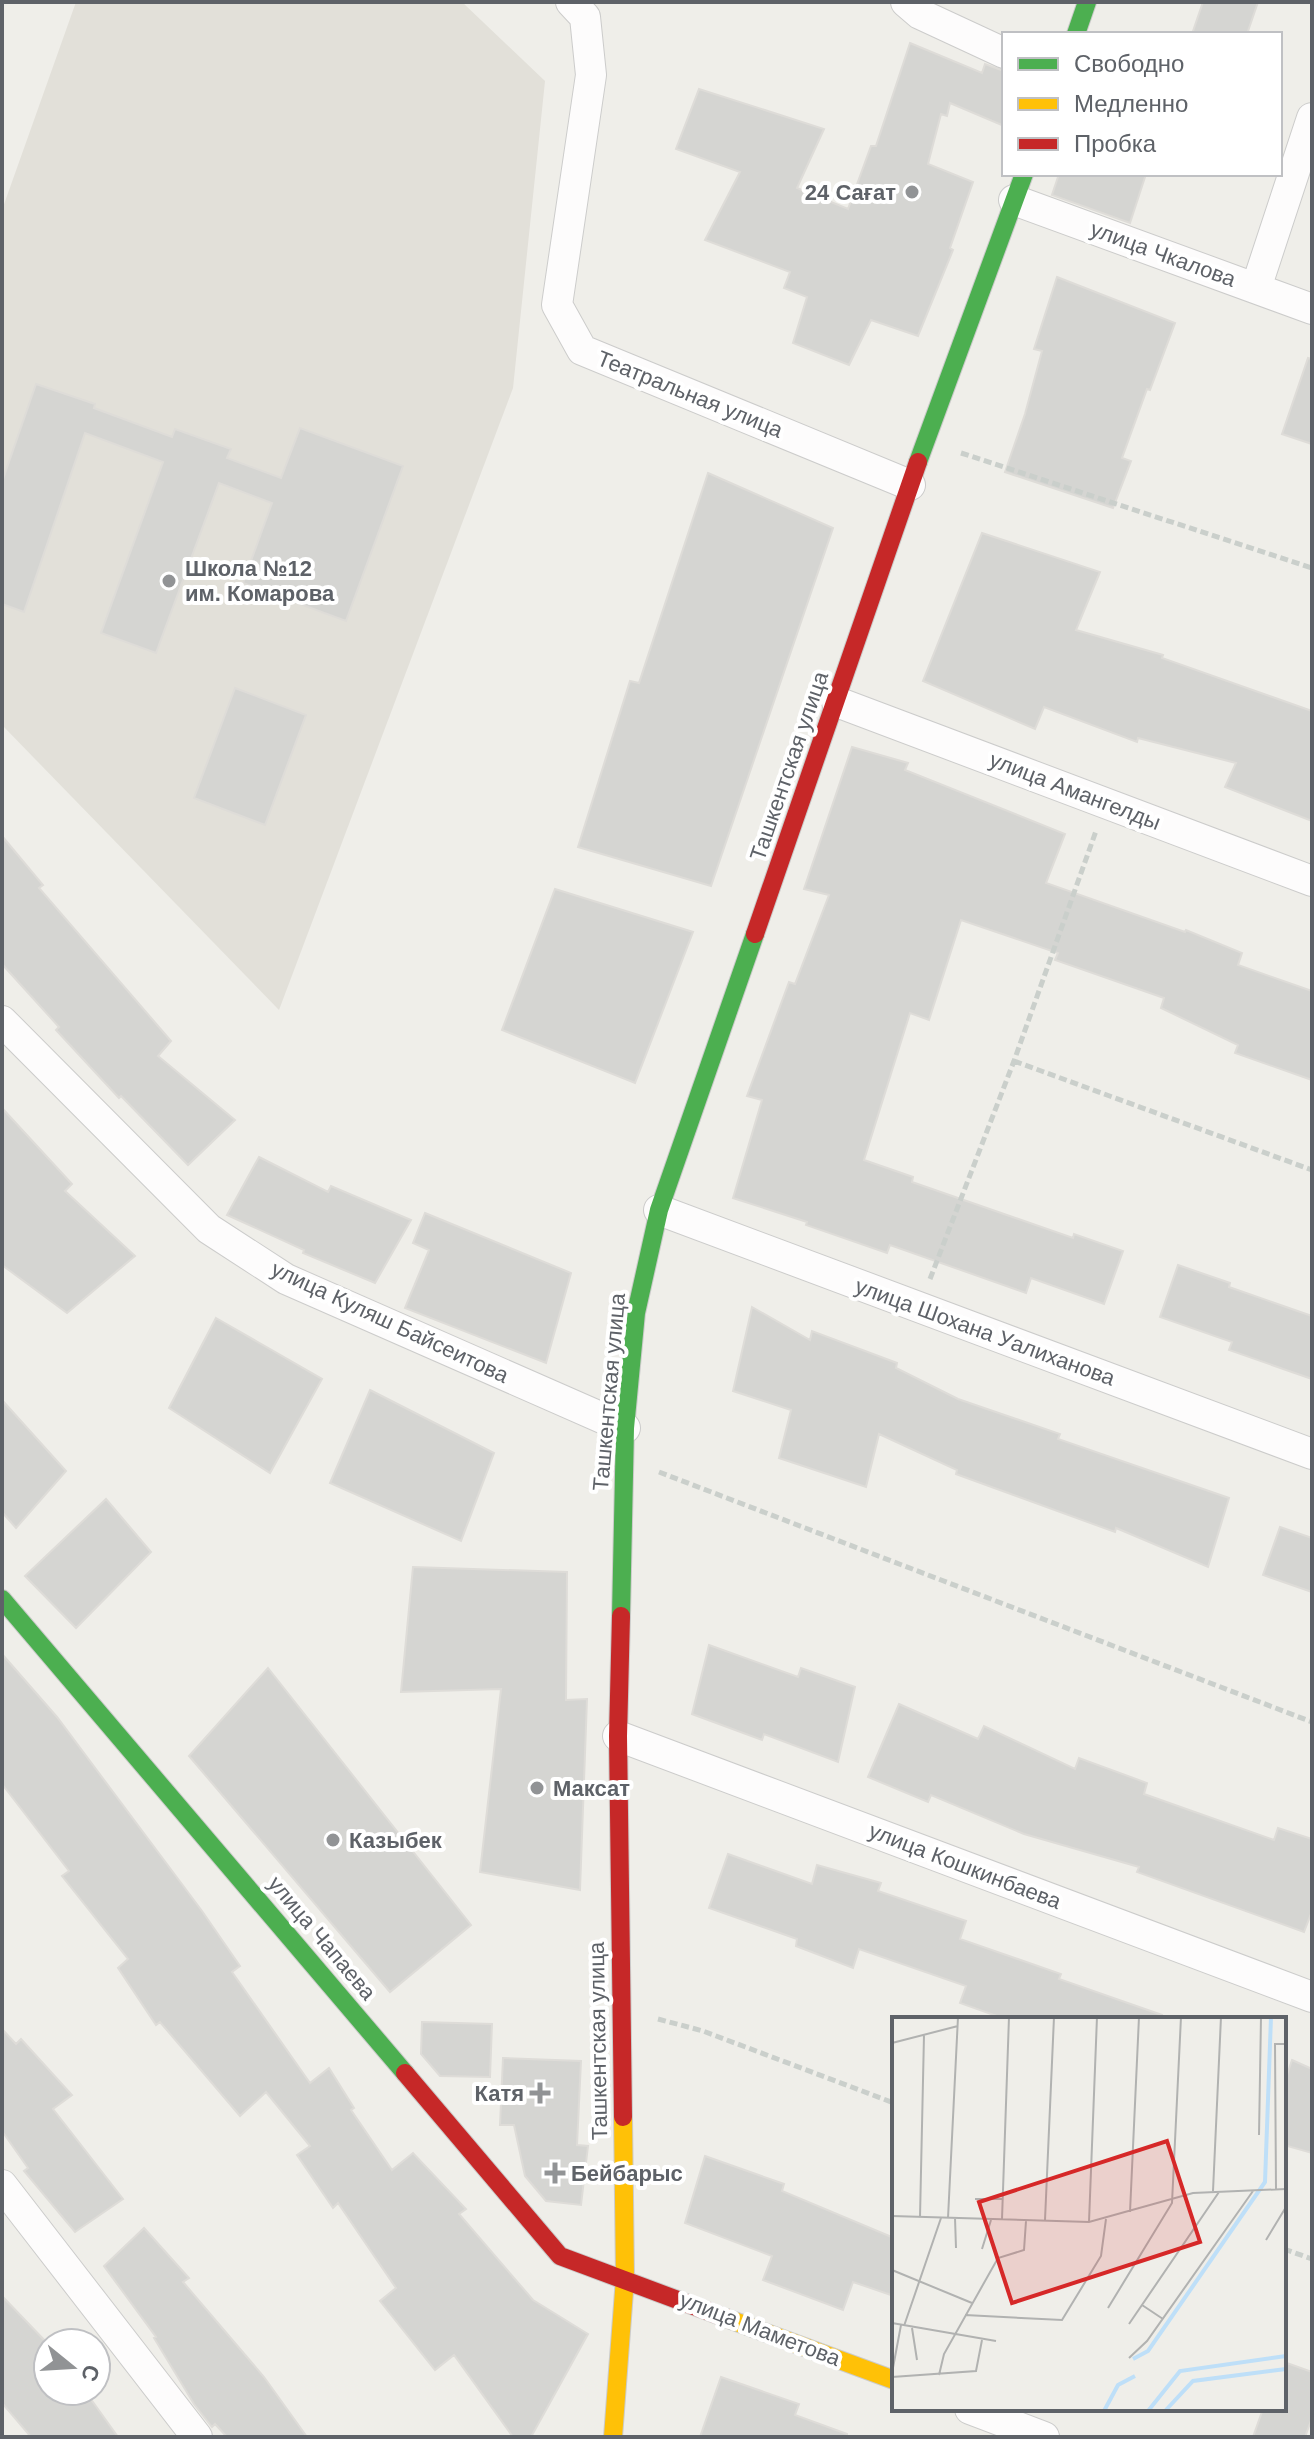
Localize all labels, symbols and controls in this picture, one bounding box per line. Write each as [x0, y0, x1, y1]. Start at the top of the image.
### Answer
legend [1002, 32, 1282, 176]
text: Свободно [1074, 50, 1184, 77]
text: Медленно [1074, 90, 1188, 117]
text: Пробка [1074, 130, 1157, 157]
place label: 24 Сағат [805, 180, 896, 205]
marker: 24 Сағат [903, 183, 921, 201]
street label: улица Чкалова [1087, 216, 1240, 292]
street label: Театральная улица [594, 345, 787, 443]
place label: Школа №12 им. Комарова [185, 556, 335, 606]
marker: Школа №12 им. Комарова [160, 572, 178, 590]
street label: Ташкентская улица [745, 667, 833, 864]
street label: улица Амангелды [986, 747, 1164, 835]
street label: улица Куляш Байсеитова [267, 1256, 513, 1388]
street label: улица Шохана Уалиханова [852, 1273, 1119, 1391]
street label: Ташкентская улица [588, 1291, 630, 1492]
place label: Максат [553, 1776, 630, 1801]
marker: Максат [528, 1779, 546, 1797]
street label: улица Кошкинбаева [865, 1818, 1065, 1914]
place label: Казыбек [349, 1828, 443, 1853]
marker: Казыбек [324, 1831, 342, 1849]
street label: улица Чапаева [263, 1871, 381, 2005]
street label: Ташкентская улица [584, 1941, 612, 2140]
inset map [892, 2017, 1286, 2411]
place label: Катя [474, 2081, 524, 2106]
marker: Катя [531, 2084, 549, 2102]
place label: Бейбарыс [571, 2161, 683, 2186]
marker: Бейбарыс [546, 2164, 564, 2182]
street label: улица Маметова [676, 2287, 844, 2371]
north arrow [32, 2327, 112, 2407]
text: С [76, 2362, 105, 2385]

